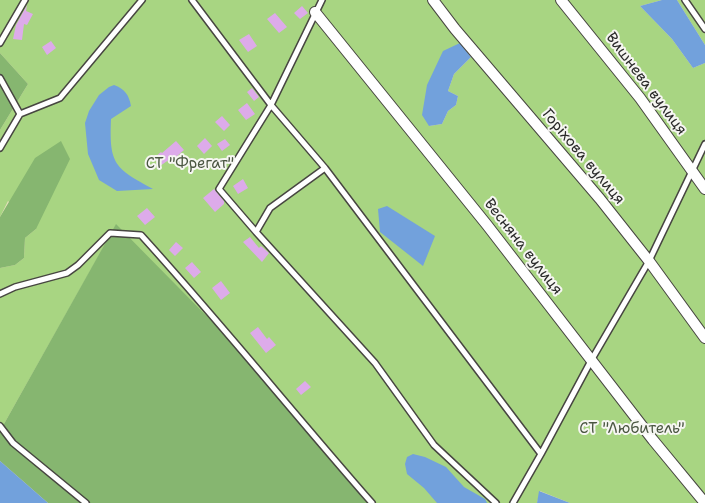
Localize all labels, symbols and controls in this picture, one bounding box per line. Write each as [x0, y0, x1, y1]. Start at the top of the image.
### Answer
street label: Вишнева вулиця [602, 29, 690, 139]
street label: Горіхова вулиця [538, 106, 628, 208]
park label: СТ "Фрегат" [146, 155, 234, 173]
street label: Весняна вулиця [480, 195, 566, 299]
park label: СТ "Любитель" [579, 420, 685, 438]

